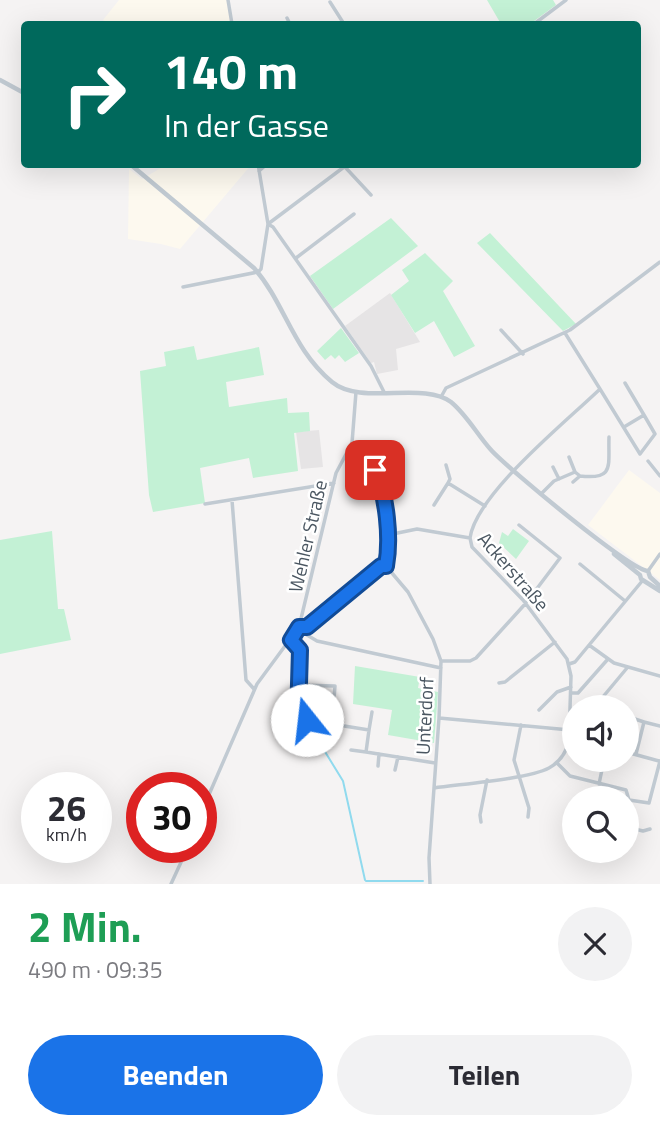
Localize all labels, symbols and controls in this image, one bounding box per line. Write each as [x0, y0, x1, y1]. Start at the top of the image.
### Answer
text: 140 m [164, 33, 298, 108]
icon: right [49, 49, 140, 140]
text: In der Gasse [164, 101, 329, 149]
pin [345, 440, 405, 500]
icon: arrive [356, 451, 394, 489]
street label: Wehler Straße [280, 477, 334, 595]
street label: Ackerstraße [471, 525, 557, 617]
street label: Unterdorf [407, 676, 441, 756]
position arrow [270, 683, 344, 757]
map controls [562, 695, 639, 863]
button: sound [562, 695, 639, 772]
speed limit sign: 30 [126, 772, 217, 863]
text: 26 [47, 781, 86, 835]
button: search [562, 786, 639, 863]
text: km/h [46, 821, 87, 848]
text: 2 Min. [28, 894, 142, 958]
button: close [558, 907, 632, 981]
text: 490 m · 09:35 [28, 952, 163, 987]
button: Beenden [28, 1035, 323, 1115]
button: Teilen [337, 1035, 632, 1115]

